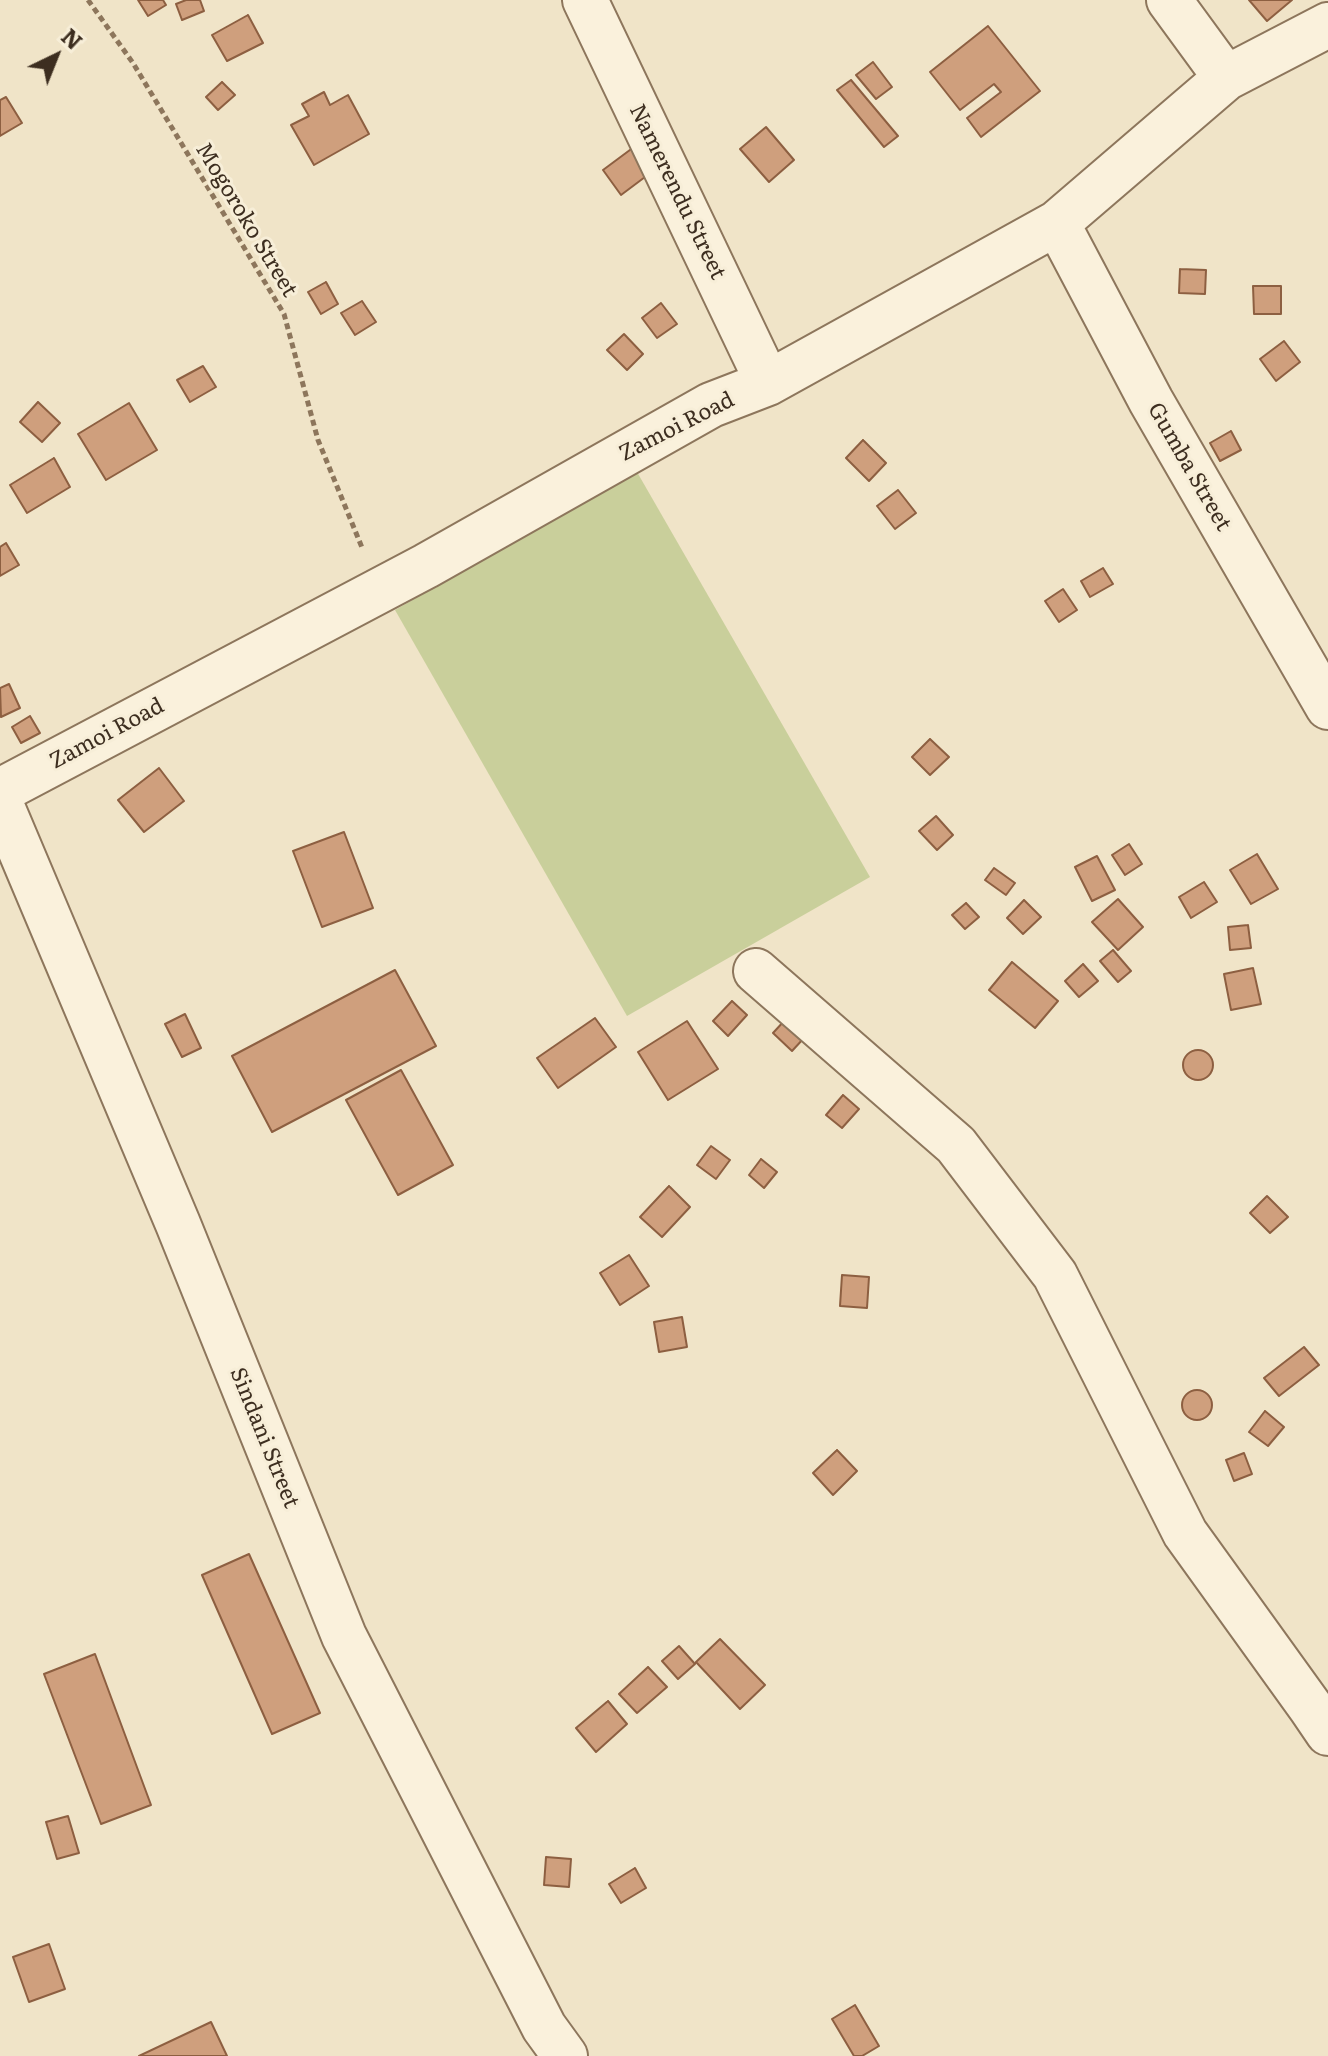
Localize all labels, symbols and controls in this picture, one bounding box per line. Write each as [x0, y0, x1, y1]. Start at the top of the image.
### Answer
north arrow [16, 16, 96, 96]
text: N [55, 20, 91, 56]
street label: Namerendu Street [623, 100, 731, 284]
street label: Mogoroko Street [190, 138, 302, 302]
street label: Zamoi Road [615, 387, 739, 467]
street label: Gumba Street [1142, 398, 1236, 536]
street label: Zamoi Road [45, 693, 169, 775]
street label: Sindani Street [224, 1364, 304, 1512]

